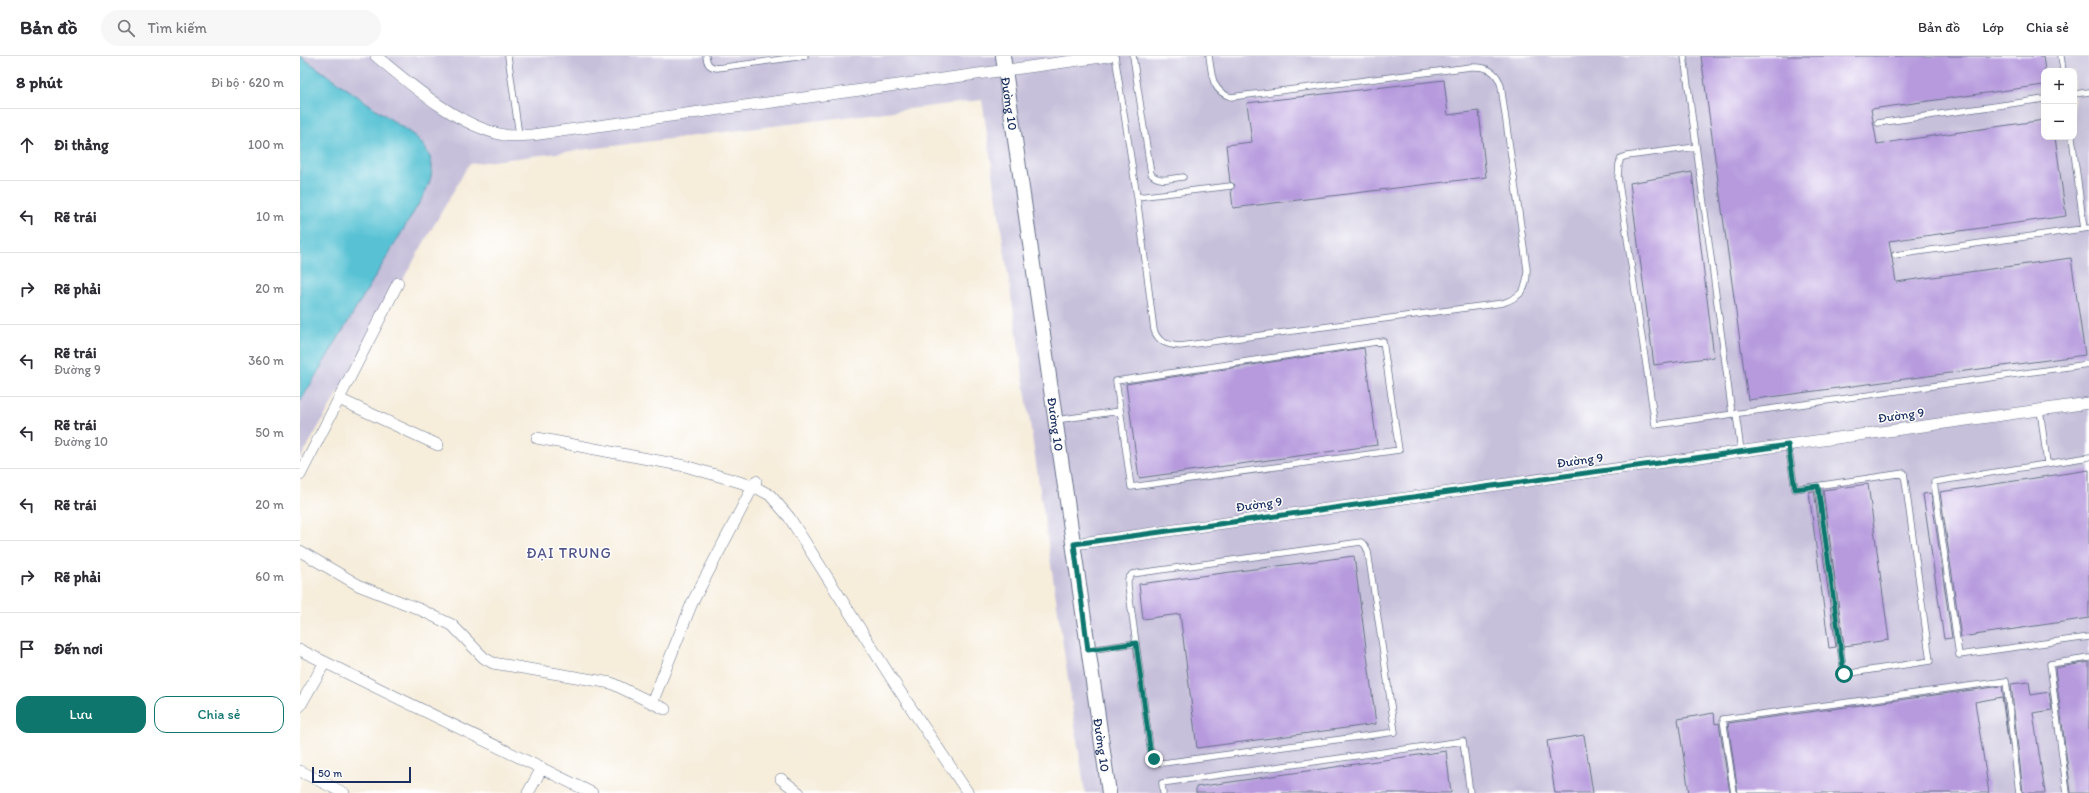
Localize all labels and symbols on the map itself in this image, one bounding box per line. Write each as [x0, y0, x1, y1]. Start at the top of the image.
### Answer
street label: Đường 10 [999, 76, 1021, 131]
street label: Đường 10 [1045, 396, 1067, 452]
street label: Đường 9 [1877, 404, 1925, 426]
street label: Đường 9 [1556, 449, 1604, 471]
street label: Đường 9 [1235, 493, 1283, 515]
district label: ĐẠI TRUNG [526, 544, 612, 562]
route start [1835, 665, 1853, 683]
street label: Đường 10 [1091, 717, 1113, 773]
route end [1145, 750, 1163, 768]
scale bar [312, 765, 411, 784]

